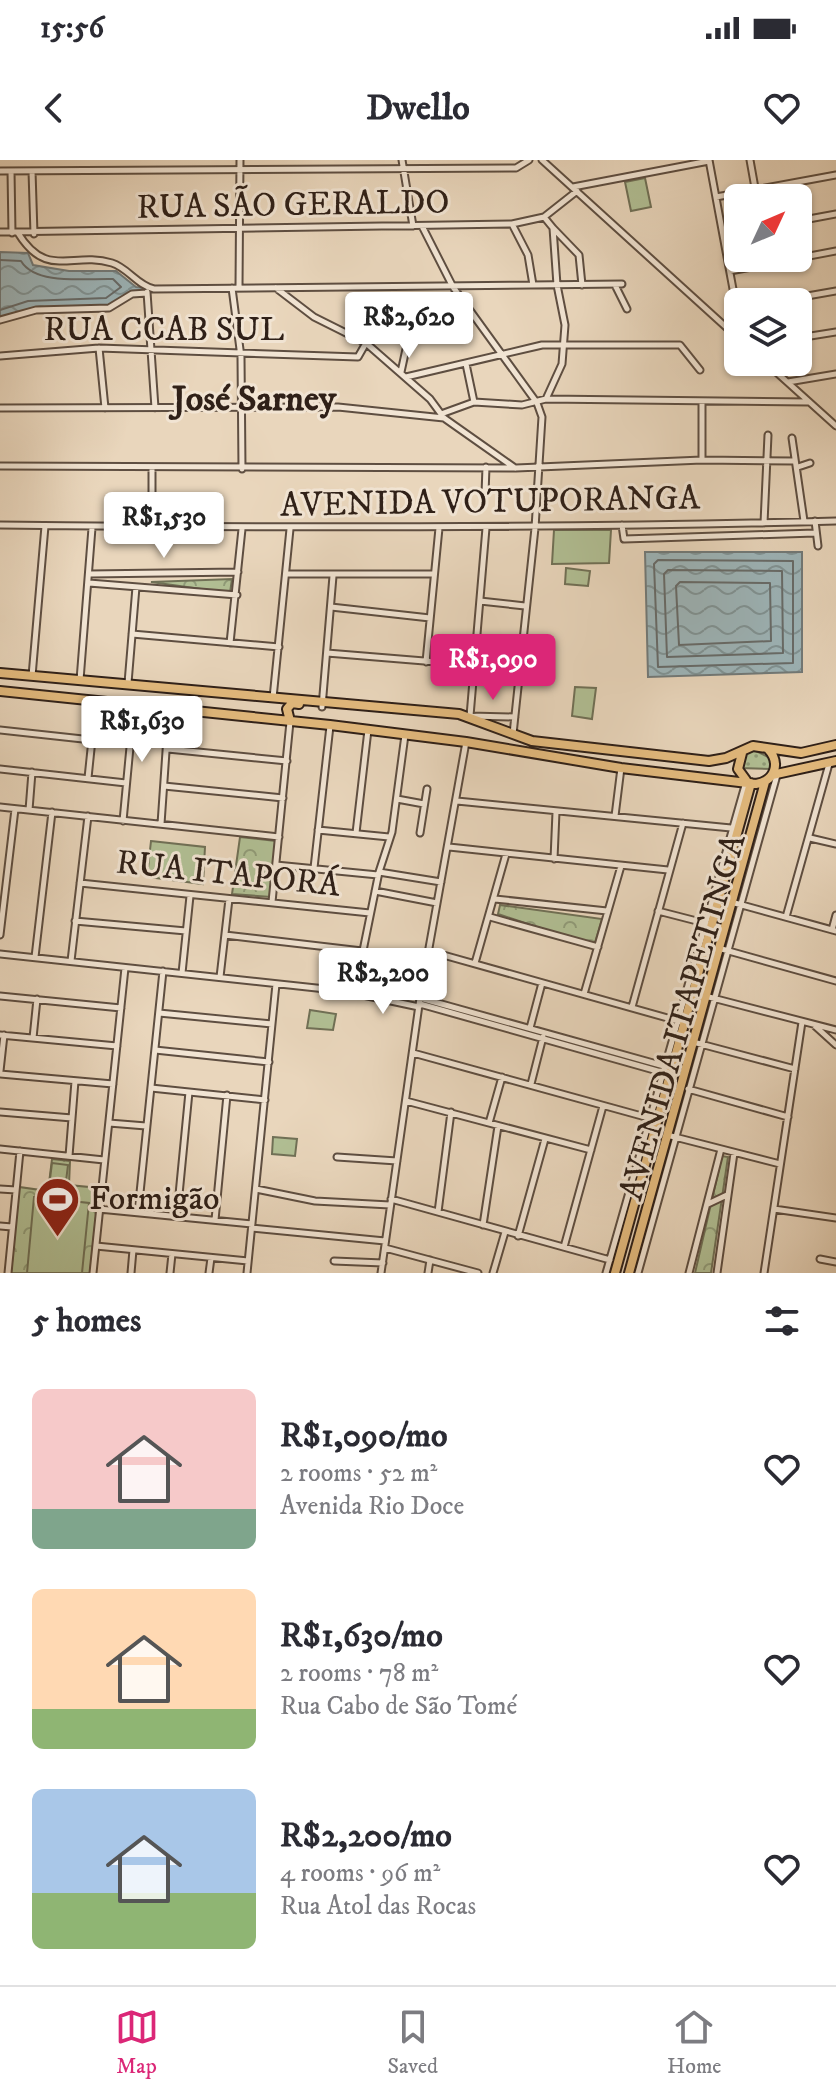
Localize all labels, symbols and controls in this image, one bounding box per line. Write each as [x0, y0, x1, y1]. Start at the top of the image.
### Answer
text: 15:56 [40, 10, 104, 47]
icon: back [32, 86, 76, 130]
text: Dwello [366, 86, 470, 131]
icon: heart [760, 86, 804, 130]
street label: RUA SÃO GERALDO [136, 181, 450, 229]
north arrow [724, 184, 812, 272]
map controls [724, 184, 812, 376]
button: layers [724, 288, 812, 376]
pin: R$2,620 [335, 292, 483, 360]
text: R$2,620 [363, 301, 455, 334]
street label: RUA CCAB SUL [44, 309, 284, 351]
district label: José Sarney [168, 377, 337, 422]
street label: AVENIDA VOTUPORANGA [280, 477, 701, 527]
pin: R$1,530 [90, 492, 238, 560]
text: R$1,530 [122, 501, 206, 534]
pin: R$1,090 [419, 634, 567, 702]
text: R$1,090 [449, 643, 537, 676]
pin: R$1,630 [68, 696, 216, 764]
text: R$1,630 [99, 705, 185, 738]
street label: AVENIDA ITAPETINGA [611, 829, 756, 1205]
street label: RUA ITAPORÁ [114, 841, 342, 907]
pin: R$2,200 [309, 948, 457, 1016]
text: R$2,200 [337, 957, 429, 990]
sports icon: Formigão [34, 1175, 82, 1238]
place label: Formigão [89, 1178, 220, 1220]
icon: filters [760, 1299, 804, 1343]
text: 5 homes [32, 1300, 141, 1342]
text: R$1,090/mo [280, 1415, 448, 1457]
icon: home [96, 1421, 192, 1517]
icon: heart [760, 1447, 804, 1491]
text: 2 rooms · 52 m² [280, 1457, 437, 1490]
text: Avenida Rio Doce [280, 1490, 464, 1523]
text: R$1,630/mo [280, 1615, 443, 1657]
icon: home [96, 1621, 192, 1717]
icon: heart [760, 1647, 804, 1691]
text: 2 rooms · 78 m² [280, 1657, 438, 1690]
text: Rua Cabo de São Tomé [280, 1690, 517, 1723]
text: R$2,200/mo [280, 1815, 452, 1857]
icon: home [96, 1821, 192, 1917]
icon: heart [760, 1847, 804, 1891]
text: 4 rooms · 96 m² [280, 1857, 440, 1890]
text: Rua Atol das Rocas [280, 1890, 476, 1923]
tab: Map [115, 2005, 159, 2080]
tab: Saved [388, 2005, 438, 2080]
tab: Home [667, 2005, 721, 2080]

